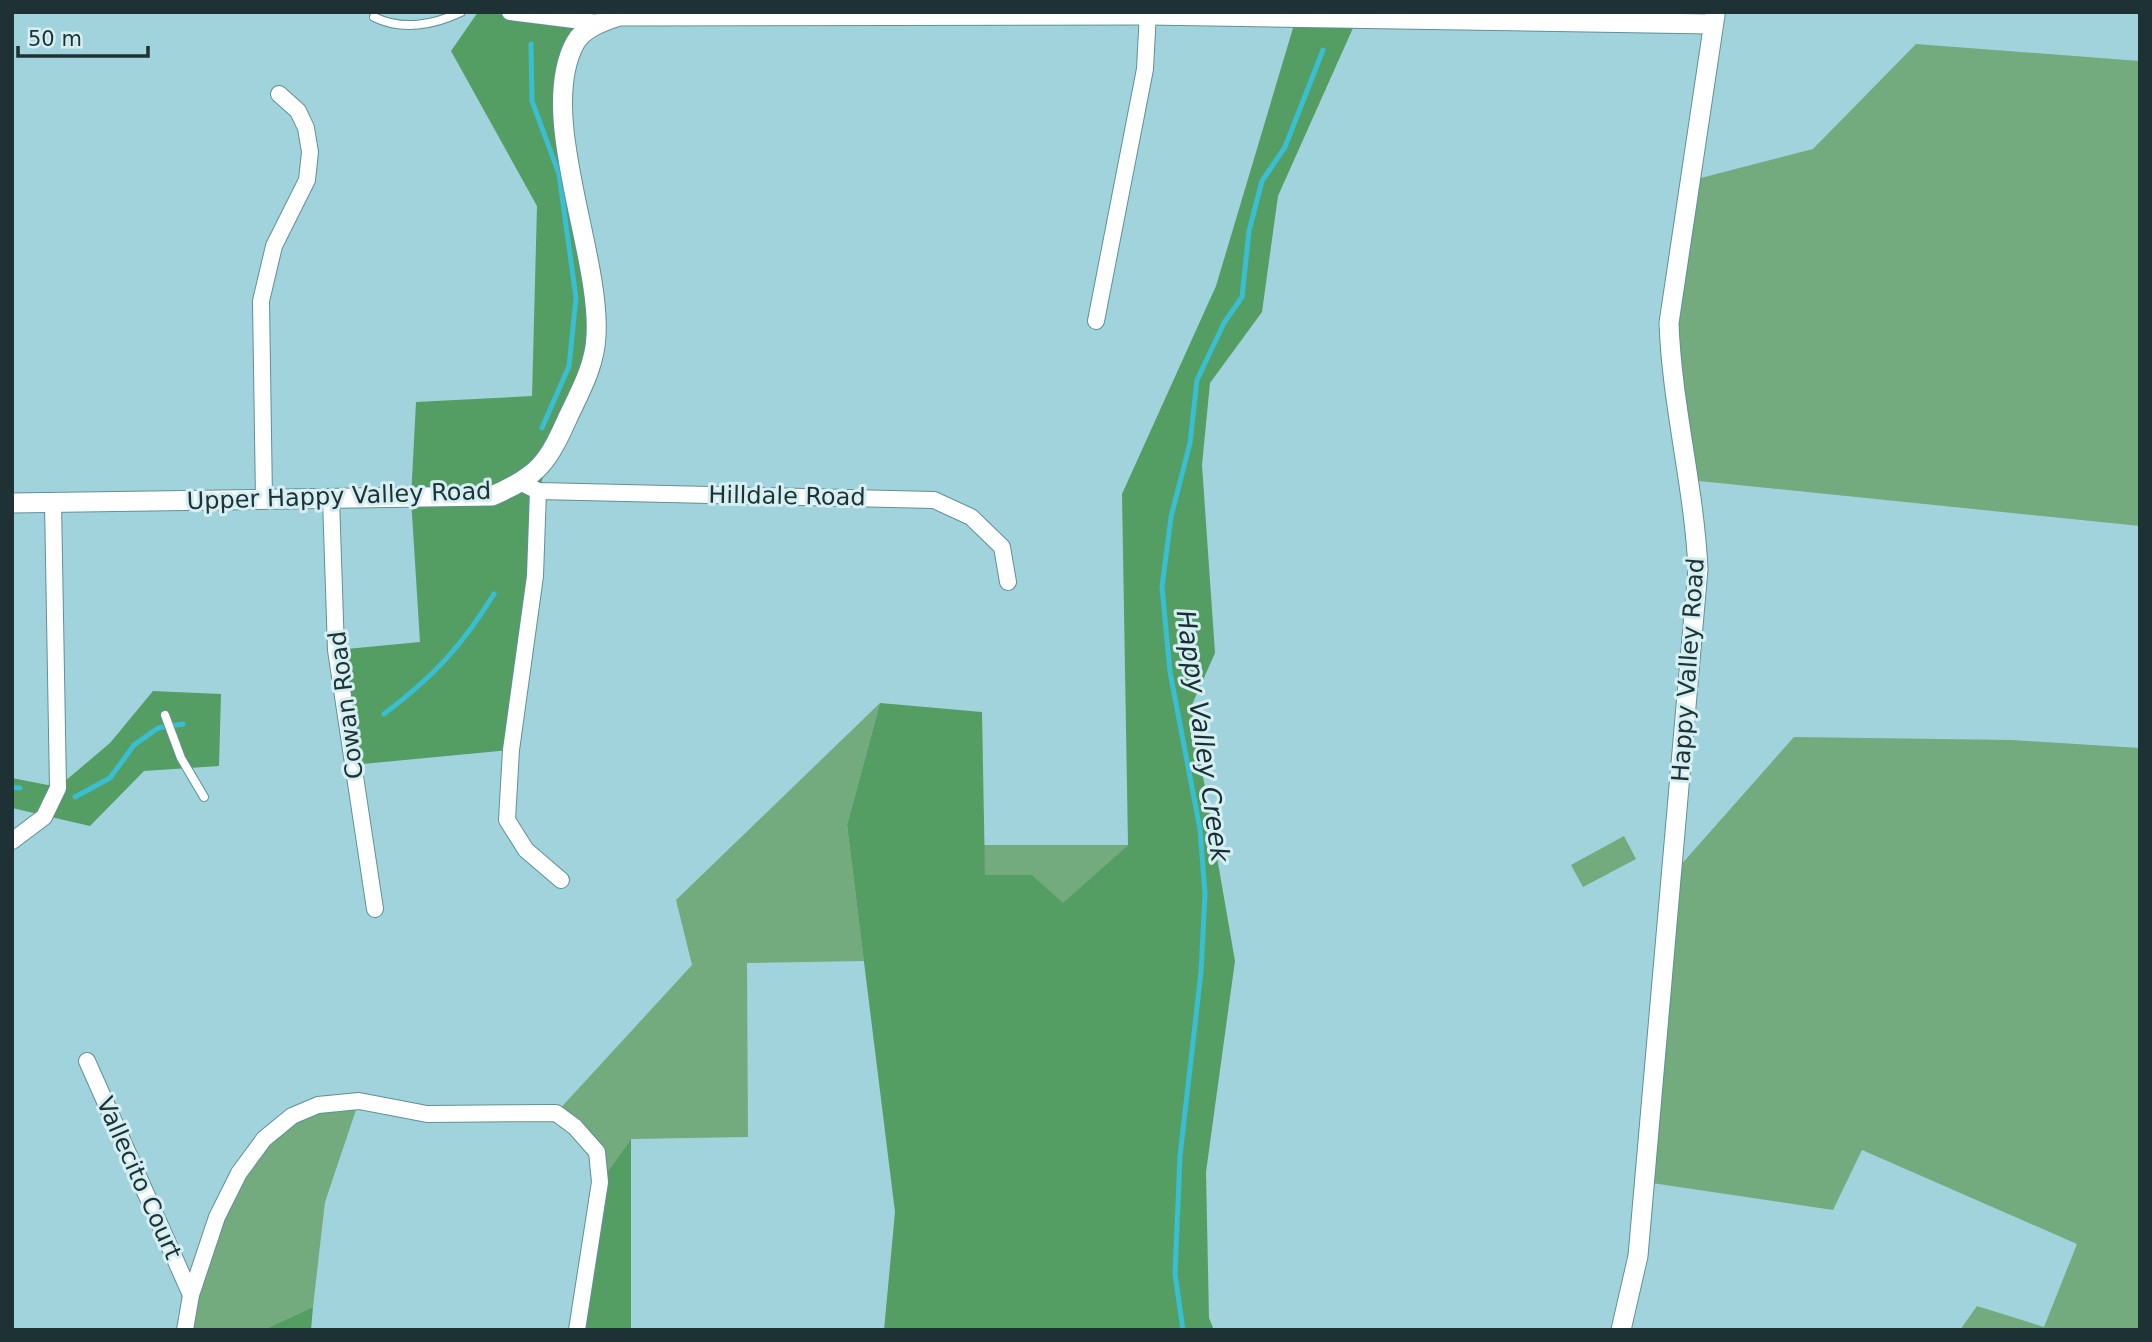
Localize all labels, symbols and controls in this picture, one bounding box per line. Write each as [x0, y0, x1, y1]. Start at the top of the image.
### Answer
scale bar [18, 14, 147, 58]
text: 50 m [28, 27, 82, 51]
street label: Upper Happy Valley Road [186, 477, 492, 515]
street label: Hilldale Road [708, 481, 866, 511]
street label: Happy Valley Road [1666, 557, 1710, 783]
water label: Happy Valley Creek [1170, 608, 1236, 865]
street label: Cowan Road [323, 629, 369, 781]
street label: Vallecito Court [91, 1092, 187, 1264]

